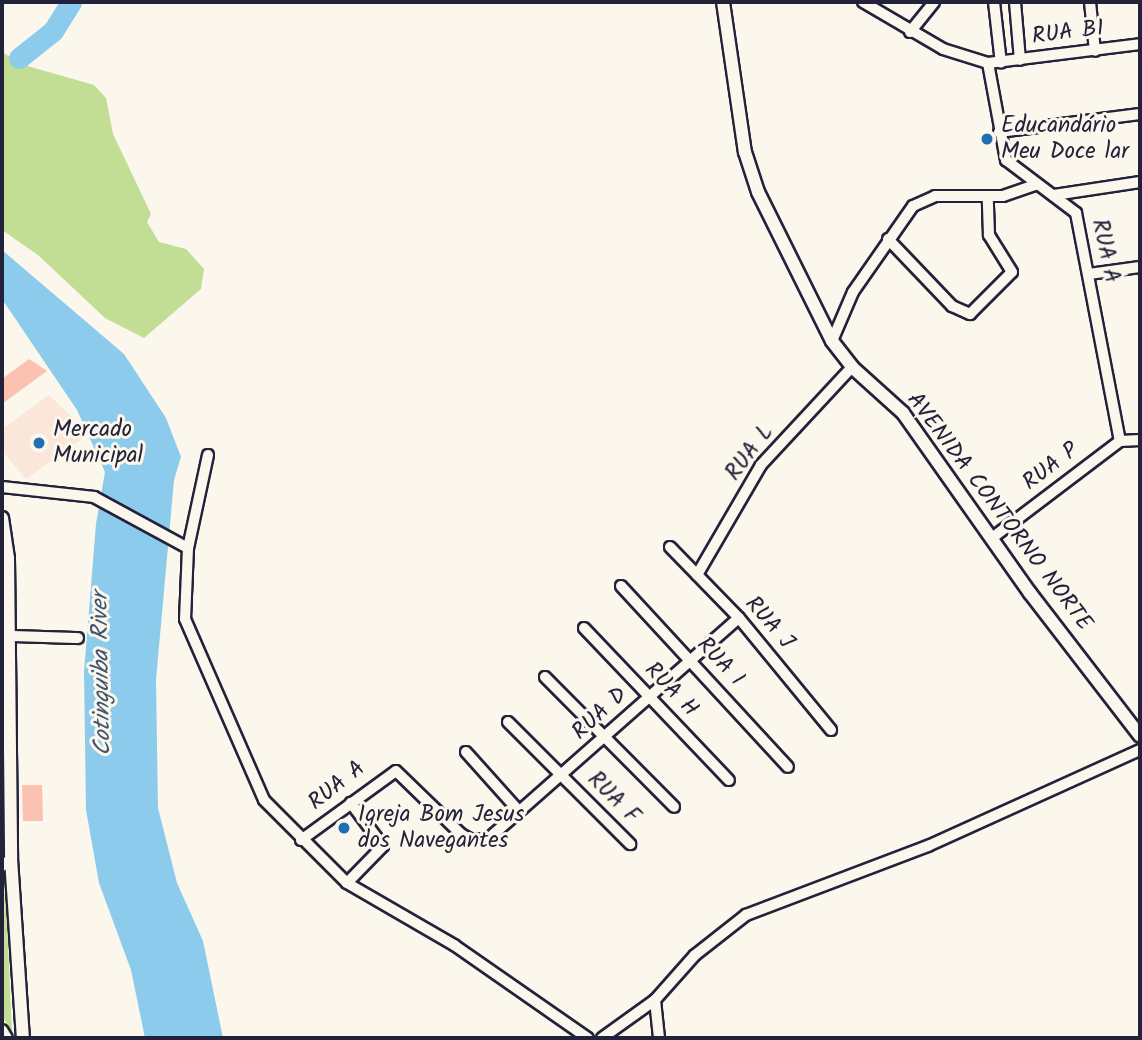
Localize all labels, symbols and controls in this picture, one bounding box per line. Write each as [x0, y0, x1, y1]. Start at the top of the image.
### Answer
street label: RUA B1 [1030, 15, 1106, 51]
place label: Educandário Meu Doce lar [1001, 112, 1129, 166]
marker: Educandário Meu Doce lar [979, 131, 995, 147]
street label: RUA A [1085, 217, 1125, 285]
street label: AVENIDA CONTORNO NORTE [900, 387, 1098, 637]
place label: Mercado Municipal [53, 416, 143, 470]
street label: RUA L [720, 420, 780, 486]
marker: Mercado Municipal [31, 435, 47, 451]
street label: RUA P [1018, 437, 1084, 497]
street label: RUA J [739, 591, 799, 655]
water label: Cotinguiba River [86, 592, 118, 756]
street label: RUA I [690, 632, 750, 692]
street label: RUA H [638, 657, 704, 723]
street label: RUA D [567, 682, 633, 746]
street label: RUA A [303, 755, 371, 817]
street label: RUA F [581, 766, 645, 830]
place label: Igreja Bom Jesus dos Navegantes [358, 801, 524, 855]
marker: Igreja Bom Jesus dos Navegantes [336, 820, 352, 836]

